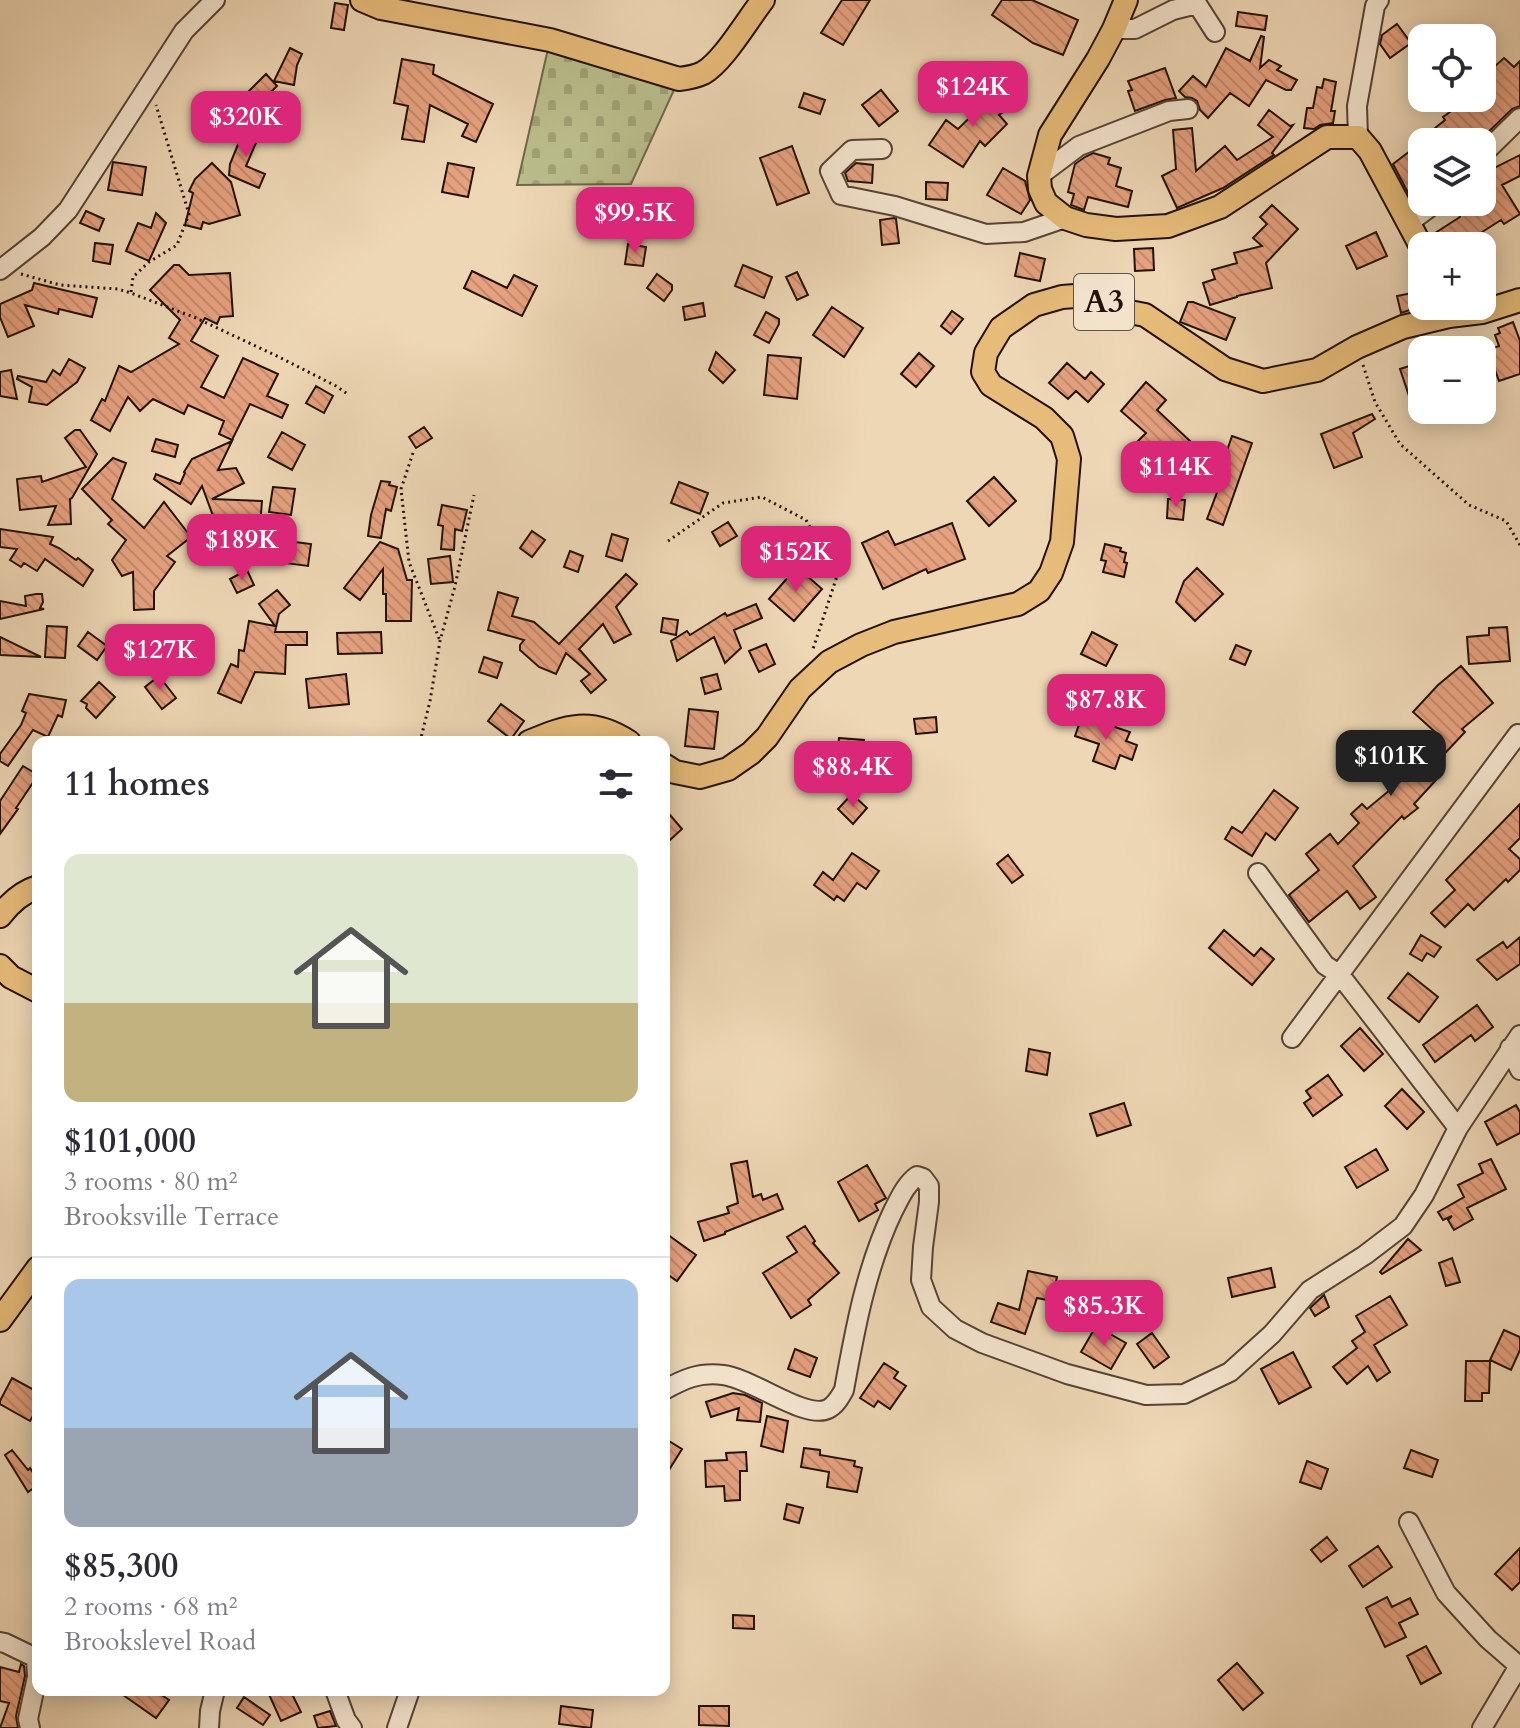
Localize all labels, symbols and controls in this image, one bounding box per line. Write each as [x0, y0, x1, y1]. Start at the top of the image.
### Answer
map controls [1408, 24, 1496, 424]
button: locate [1408, 24, 1496, 112]
pin: $124K [917, 61, 1029, 129]
text: $124K [936, 69, 1010, 104]
pin: $320K [190, 91, 302, 159]
text: $320K [209, 99, 283, 134]
button: layers [1408, 128, 1496, 216]
pin: $99.5K [570, 187, 700, 255]
text: $99.5K [594, 195, 676, 230]
button: + [1408, 232, 1496, 320]
road number: A3 [1074, 274, 1134, 330]
button: − [1408, 336, 1496, 424]
pin: $114K [1120, 441, 1232, 509]
text: $114K [1139, 449, 1213, 484]
pin: $189K [186, 514, 298, 582]
text: $189K [205, 522, 279, 557]
pin: $152K [740, 526, 852, 594]
text: $152K [759, 534, 833, 569]
pin: $127K [104, 624, 216, 692]
text: $127K [123, 632, 197, 667]
pin: $87.8K [1041, 674, 1171, 742]
text: $87.8K [1065, 682, 1147, 717]
pin: $101K [1335, 730, 1447, 798]
text: $101K [1354, 738, 1428, 773]
pin: $88.4K [788, 741, 918, 809]
text: $88.4K [812, 749, 894, 784]
text: 11 homes [64, 761, 210, 807]
icon: filters [594, 762, 638, 806]
icon: home [279, 906, 423, 1050]
text: $101,000 [64, 1118, 196, 1164]
text: 3 rooms · 80 m² [64, 1164, 237, 1199]
text: Brooksville Terrace [64, 1199, 279, 1234]
pin: $85.3K [1039, 1280, 1169, 1348]
text: $85.3K [1063, 1288, 1145, 1323]
icon: home [279, 1331, 423, 1475]
text: $85,300 [64, 1543, 178, 1589]
text: 2 rooms · 68 m² [64, 1589, 237, 1624]
text: Brookslevel Road [64, 1624, 256, 1659]

